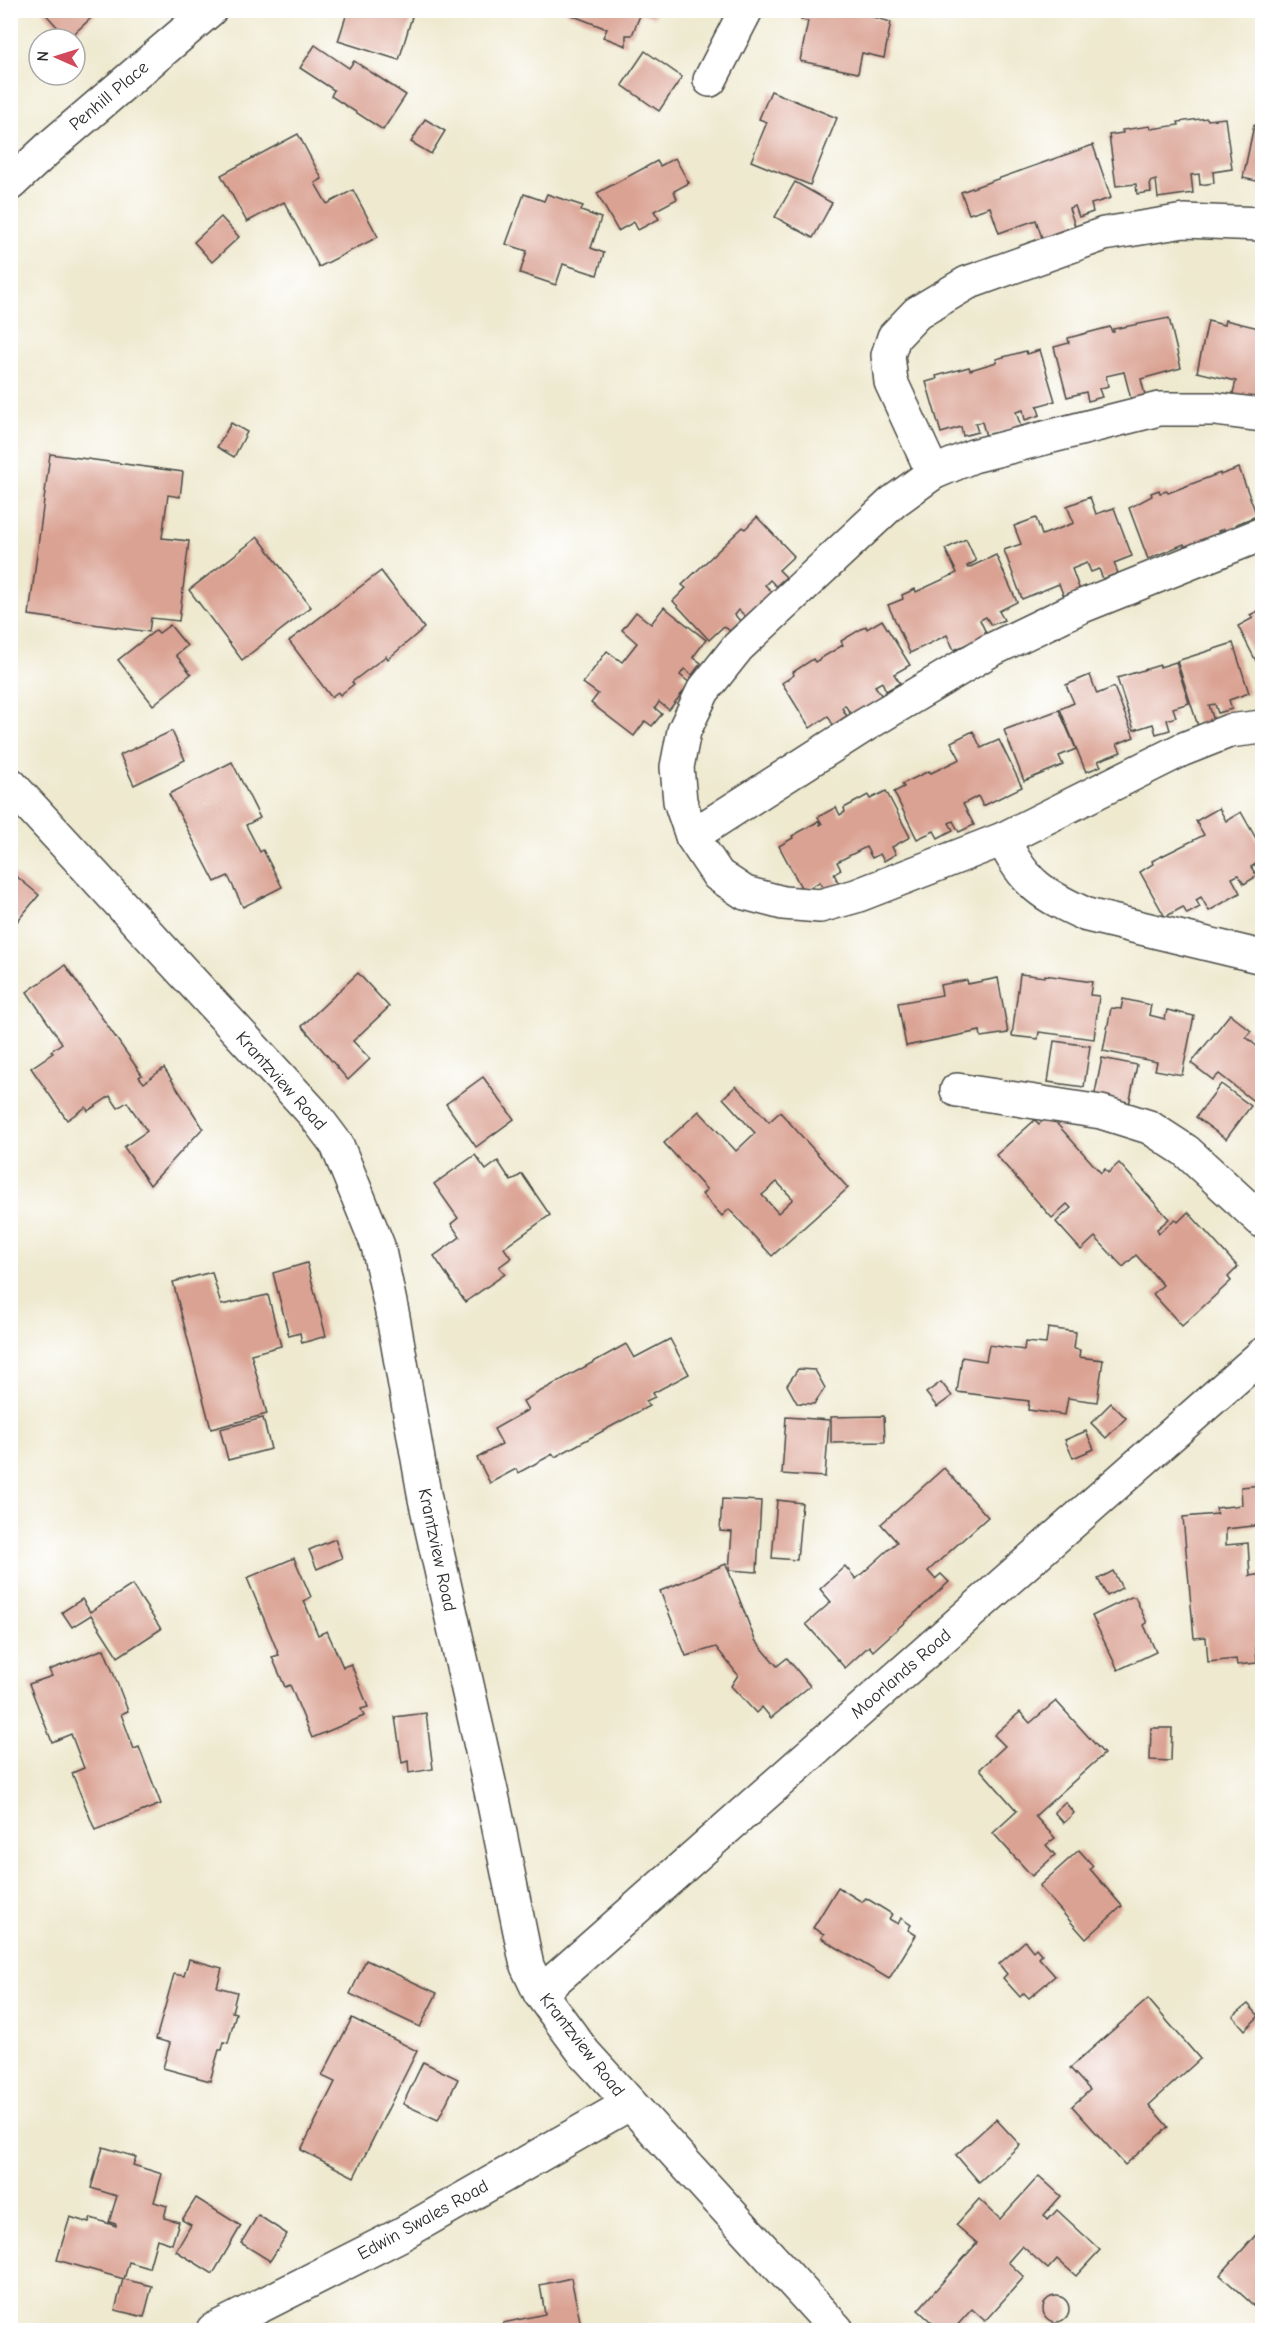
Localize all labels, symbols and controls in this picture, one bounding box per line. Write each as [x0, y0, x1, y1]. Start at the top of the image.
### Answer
north arrow [27, 27, 87, 87]
text: N [34, 51, 52, 62]
street label: Penhill Place [65, 57, 153, 135]
street label: Krantzview Road [231, 1027, 331, 1135]
street label: Krantzview Road [414, 1487, 460, 1613]
street label: Moorlands Road [846, 1625, 956, 1723]
street label: Krantzview Road [535, 1989, 629, 2101]
street label: Edwin Swales Road [354, 2175, 492, 2265]

